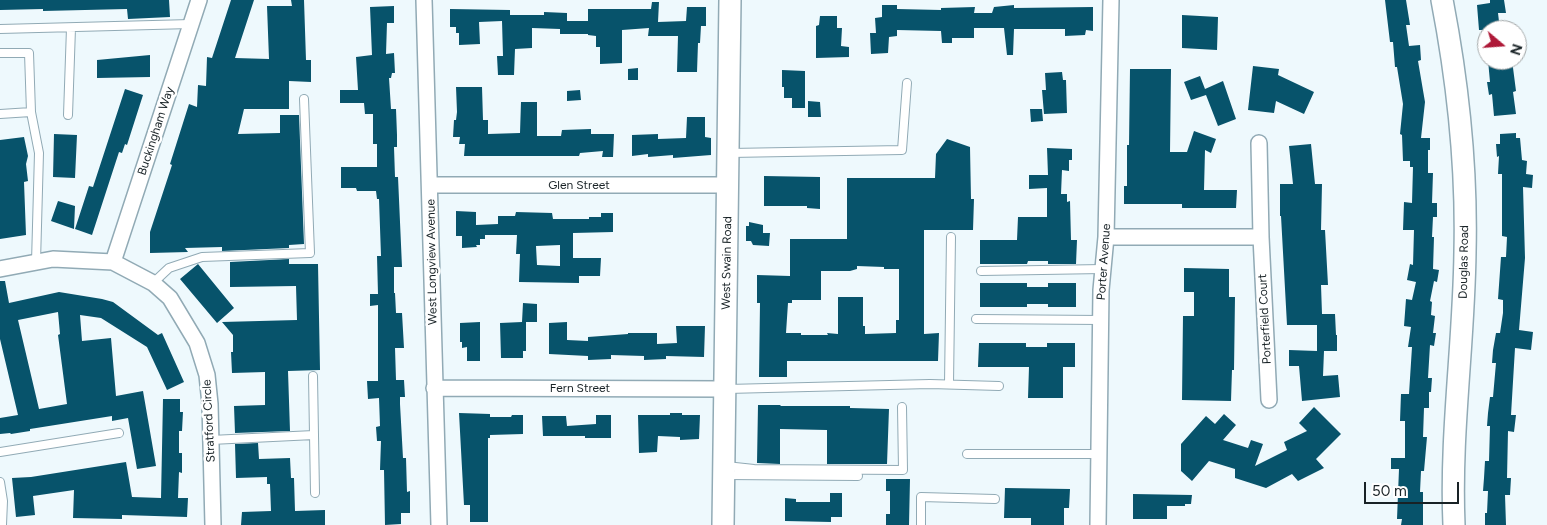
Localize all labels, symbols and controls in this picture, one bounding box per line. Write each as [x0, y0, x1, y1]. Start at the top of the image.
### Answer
north arrow [1477, 20, 1527, 70]
text: N [1506, 42, 1526, 57]
street label: Buckingham Way [135, 85, 177, 177]
street label: Glen Street [548, 178, 610, 192]
street label: West Longview Avenue [424, 199, 440, 325]
street label: West Swain Road [719, 216, 735, 310]
street label: Porter Avenue [1094, 223, 1114, 301]
street label: Douglas Road [1456, 225, 1472, 299]
street label: Porterfield Court [1255, 274, 1275, 364]
street label: Stratford Circle [200, 379, 218, 463]
street label: Fern Street [550, 381, 610, 395]
scale bar [1367, 472, 1462, 504]
text: 50 m [1372, 482, 1407, 500]

